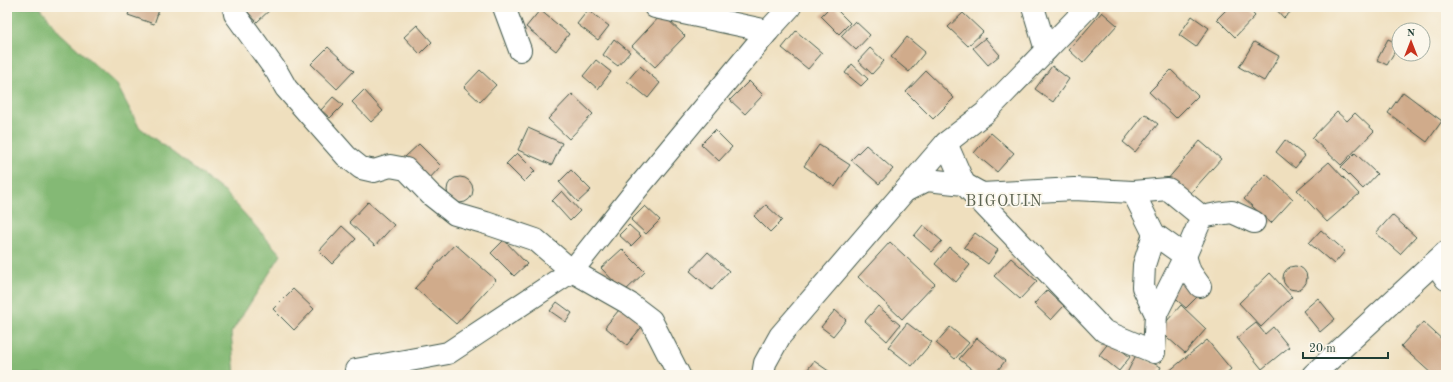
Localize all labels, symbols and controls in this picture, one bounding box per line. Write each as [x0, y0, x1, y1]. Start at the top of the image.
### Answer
north arrow [1391, 22, 1431, 62]
text: N [1407, 28, 1416, 39]
district label: BIGOUIN [965, 194, 1043, 210]
scale bar [1303, 334, 1388, 360]
text: 20 m [1309, 343, 1336, 355]

